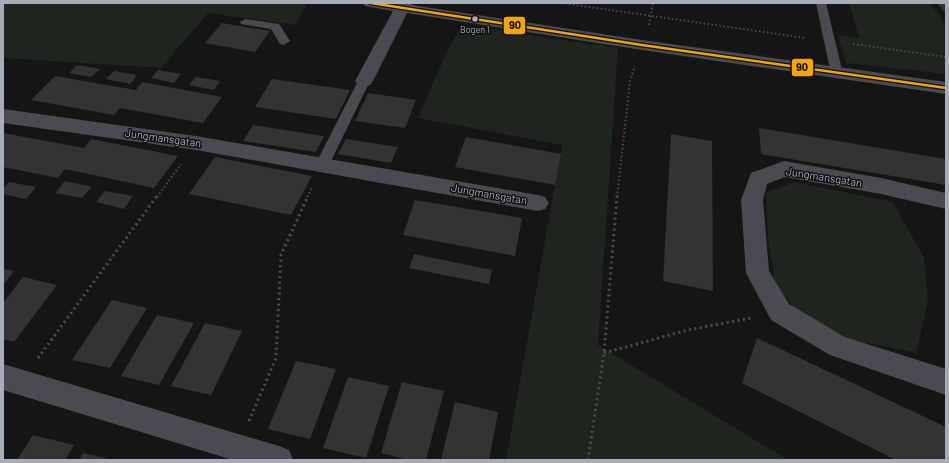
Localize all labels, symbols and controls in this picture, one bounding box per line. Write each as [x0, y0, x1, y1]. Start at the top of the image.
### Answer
marker: Bogen 1 [470, 14, 480, 24]
line badge: 90 [503, 16, 526, 35]
text: 90 [509, 18, 521, 31]
place label: Bogen 1 [460, 24, 490, 35]
line badge: 90 [791, 58, 814, 77]
text: 90 [796, 60, 808, 73]
street label: Jungmansgatan [124, 126, 202, 149]
street label: Jungmansgatan [785, 164, 863, 189]
street label: Jungmansgatan [450, 180, 528, 207]

